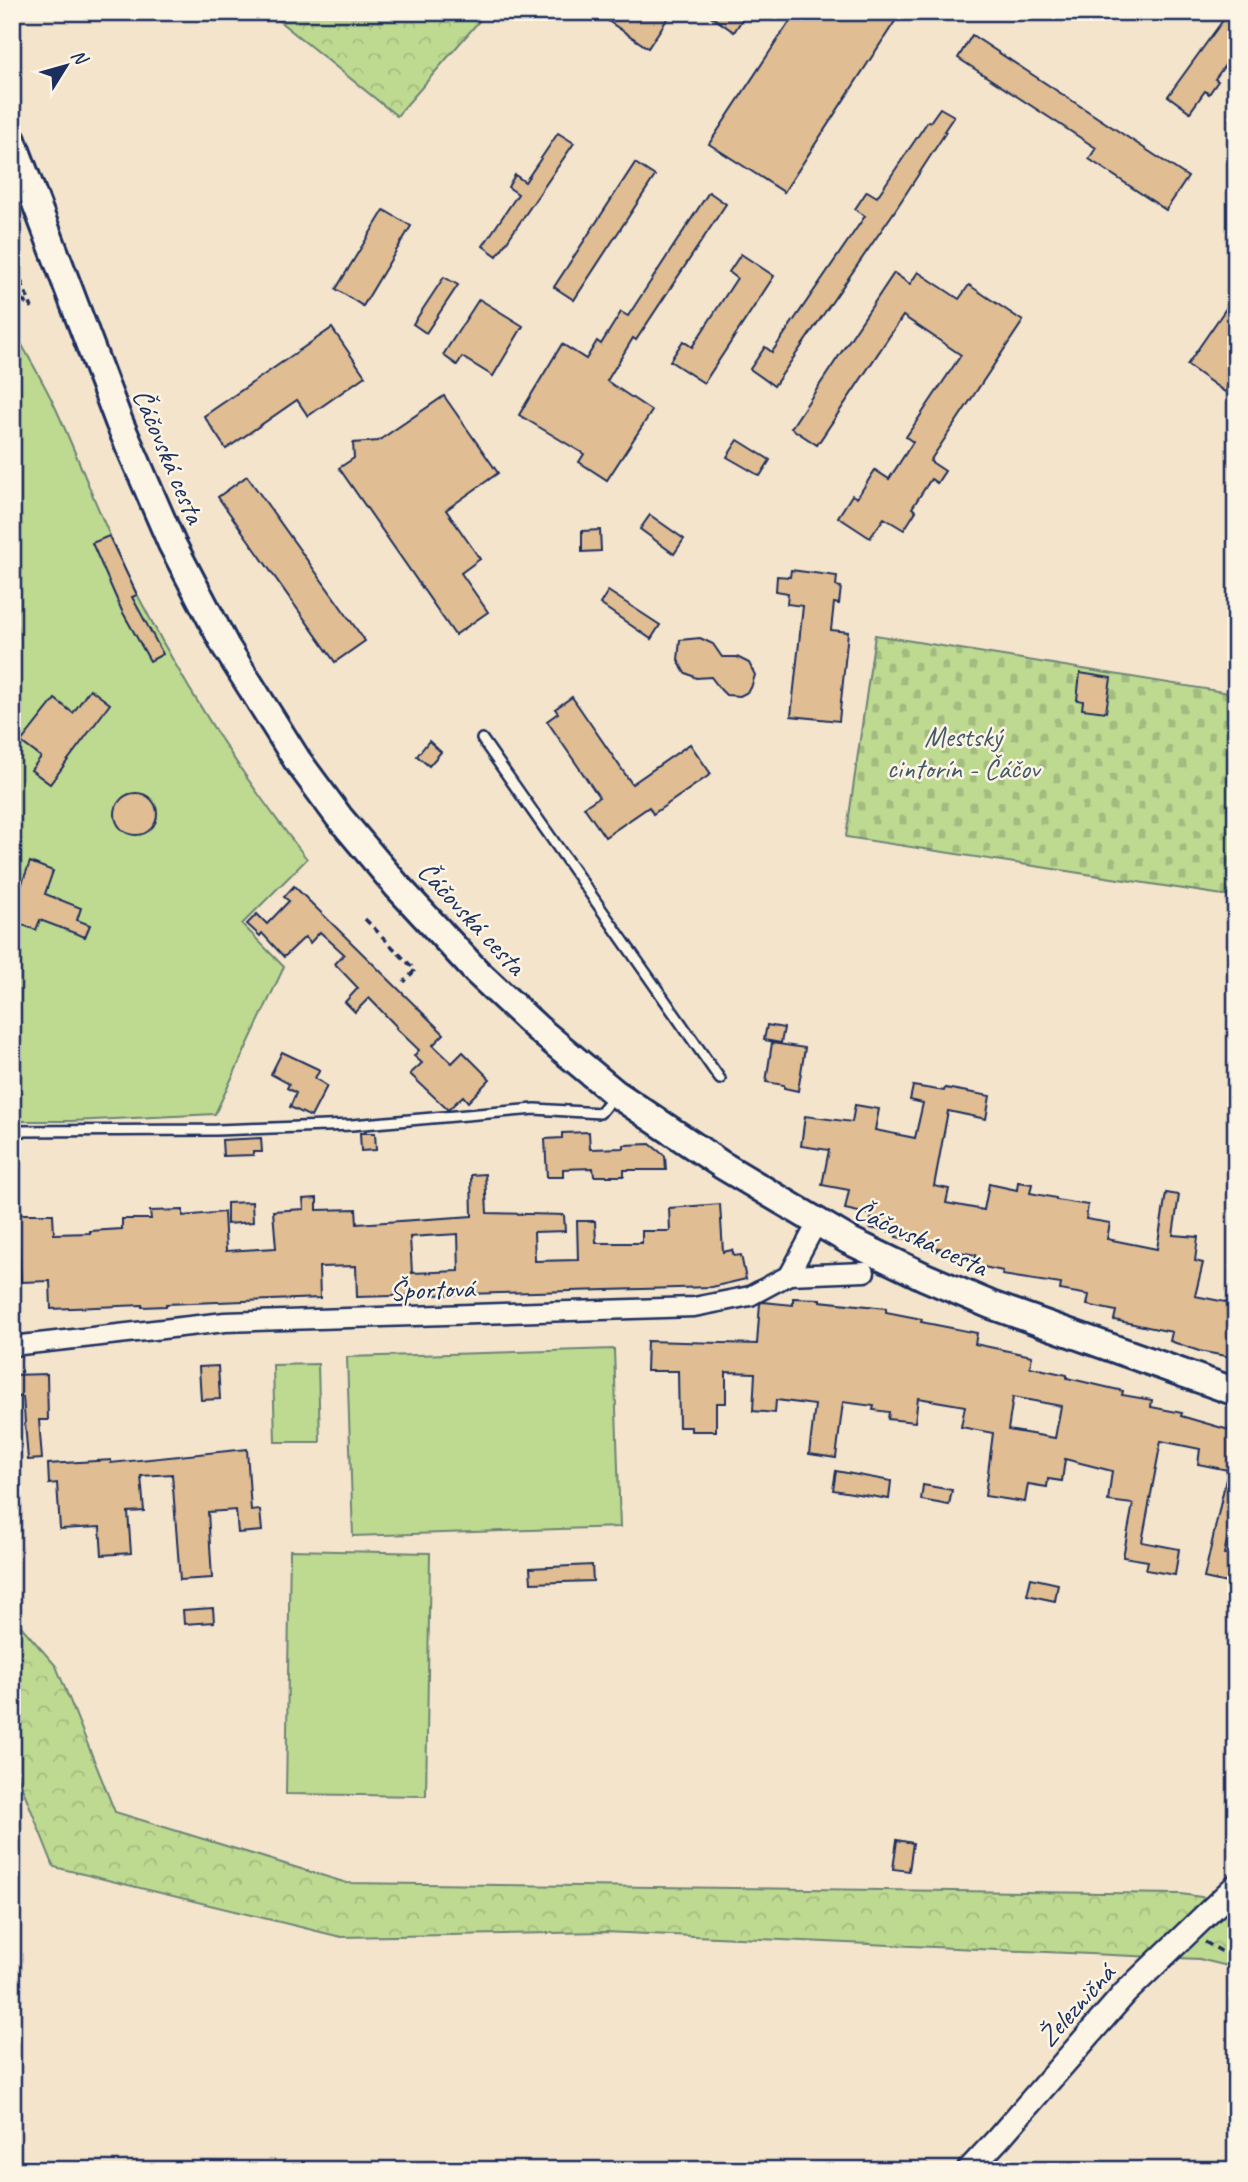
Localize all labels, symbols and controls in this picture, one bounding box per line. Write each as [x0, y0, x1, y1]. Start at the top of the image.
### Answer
north arrow [32, 32, 102, 102]
text: N [66, 44, 94, 71]
street label: Čáčovská cesta [125, 383, 214, 530]
park label: Mestský cintorín - Čáčov [887, 719, 1042, 786]
street label: Čáčovská cesta [410, 854, 535, 983]
street label: Čáčovská cesta [849, 1192, 995, 1285]
street label: Športová [389, 1270, 478, 1308]
street label: Železničná [1030, 1954, 1124, 2054]

